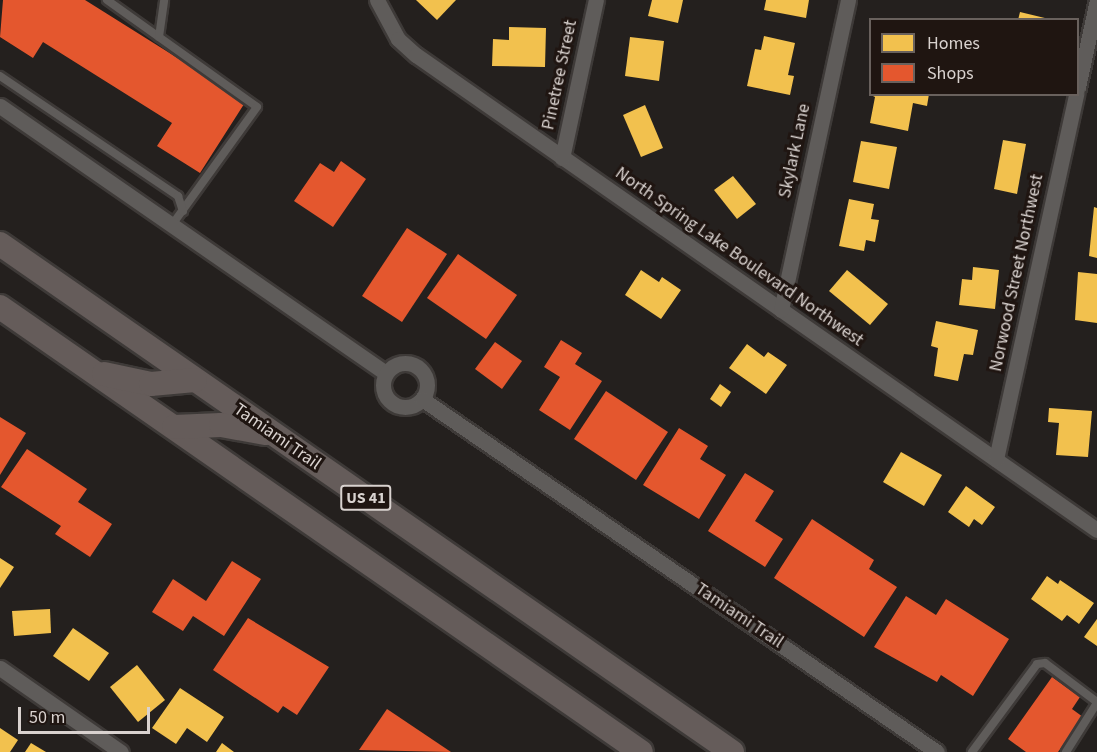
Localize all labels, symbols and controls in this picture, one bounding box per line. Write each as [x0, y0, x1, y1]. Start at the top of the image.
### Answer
street label: Pinetree Street [538, 18, 582, 132]
legend [869, 18, 1079, 96]
text: Homes [927, 31, 980, 56]
text: Shops [927, 61, 974, 86]
street label: Skylark Lane [774, 102, 816, 200]
street label: North Spring Lake Boulevard Northwest [611, 163, 867, 351]
street label: Norwood Street Northwest [986, 172, 1048, 374]
street label: Tamiami Trail [229, 399, 325, 475]
road number: US 41 [339, 485, 393, 511]
street label: Tamiami Trail [691, 579, 787, 653]
scale bar [21, 695, 153, 733]
text: 50 m [29, 705, 65, 730]

